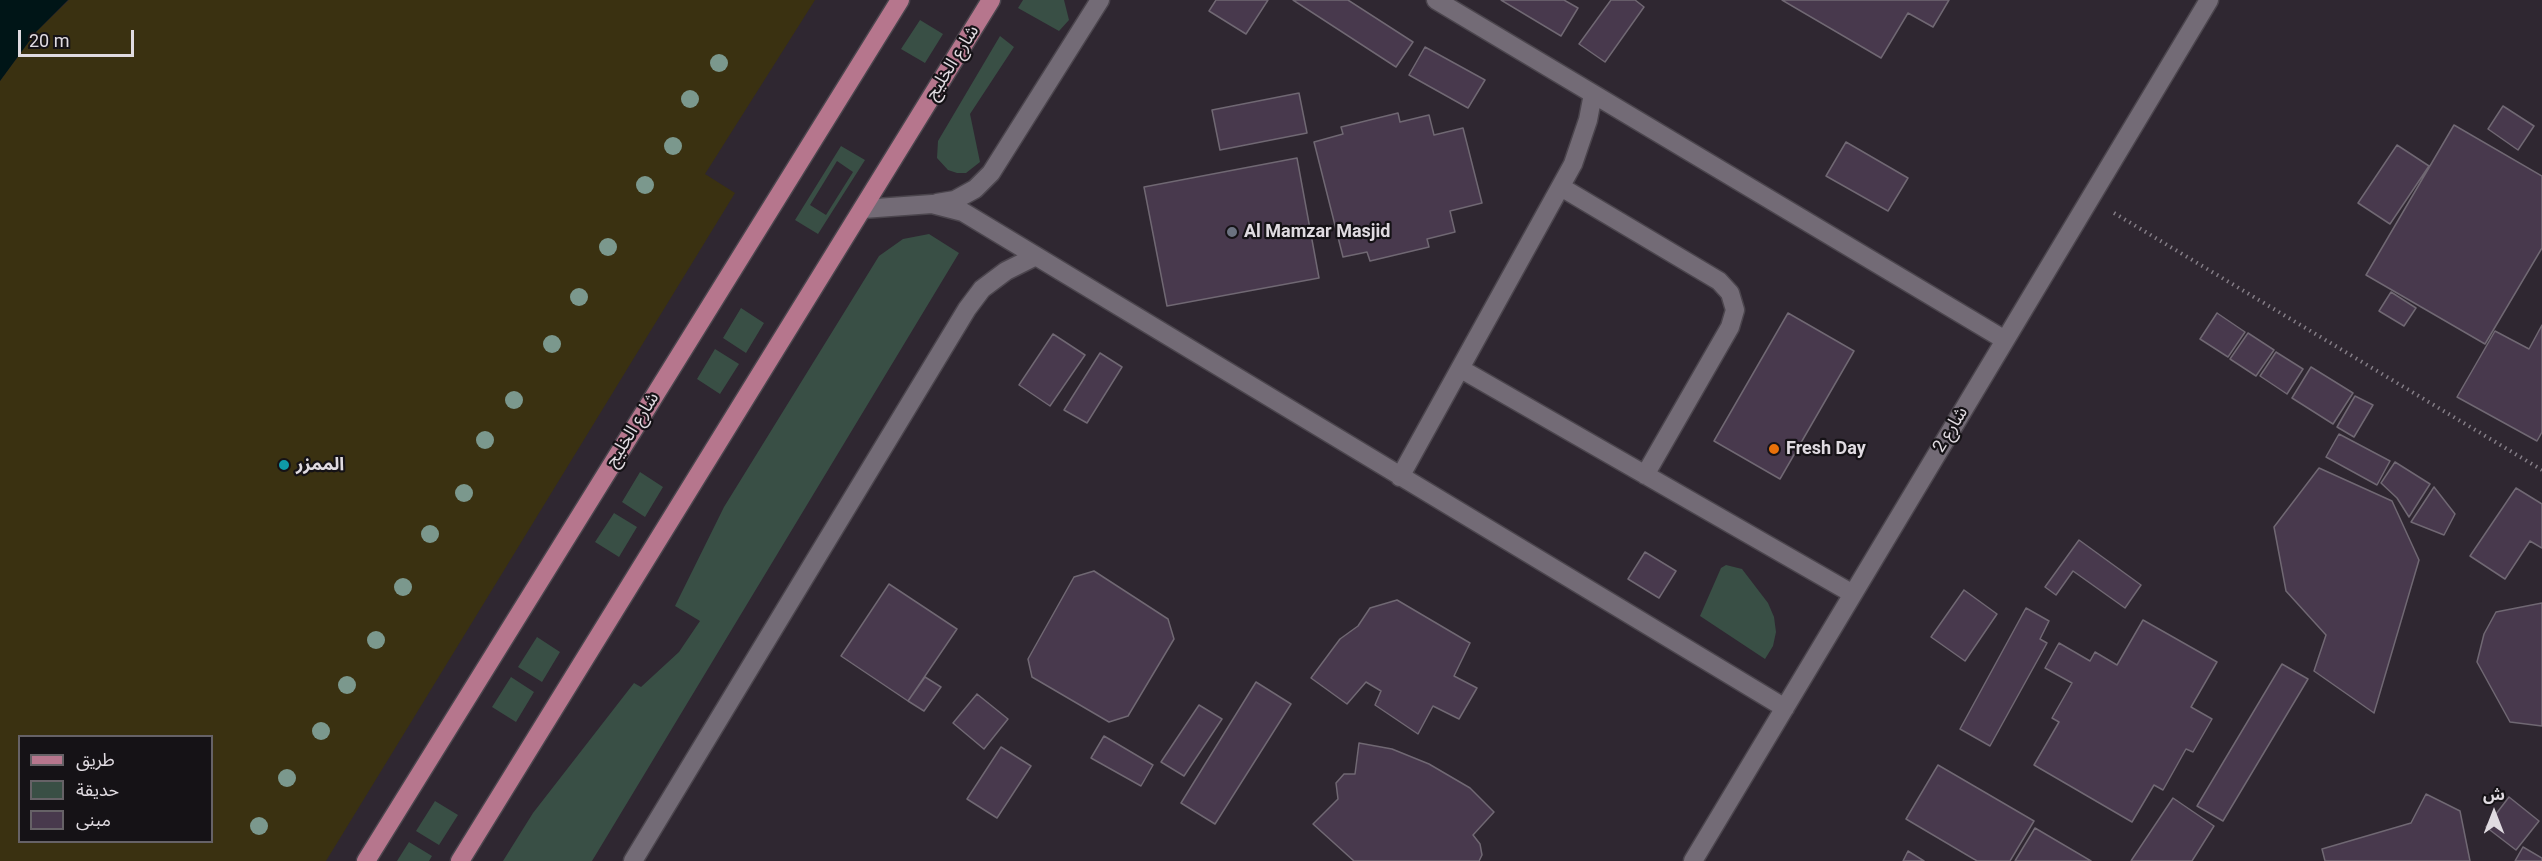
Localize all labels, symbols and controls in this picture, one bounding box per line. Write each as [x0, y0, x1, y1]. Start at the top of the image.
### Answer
scale bar [21, 18, 136, 56]
street label: شارع الخليج [922, 22, 984, 104]
text: 20 m [29, 30, 69, 51]
place label: Al Mamzar Masjid [1244, 221, 1390, 243]
marker: Al Mamzar Masjid [1225, 225, 1239, 239]
street label: شارع الخليج [602, 389, 664, 471]
street label: شارع 2 [1929, 403, 1973, 457]
place label: Fresh Day [1786, 438, 1866, 460]
marker: Fresh Day [1767, 442, 1781, 456]
place label: الممزر [296, 454, 344, 476]
marker: الممزر [277, 458, 291, 472]
legend [18, 735, 213, 843]
text: طريق [76, 749, 115, 770]
text: حديقة [76, 779, 119, 800]
north arrow [2464, 783, 2524, 843]
text: ش [2483, 785, 2505, 804]
text: مبنى [76, 809, 111, 830]

